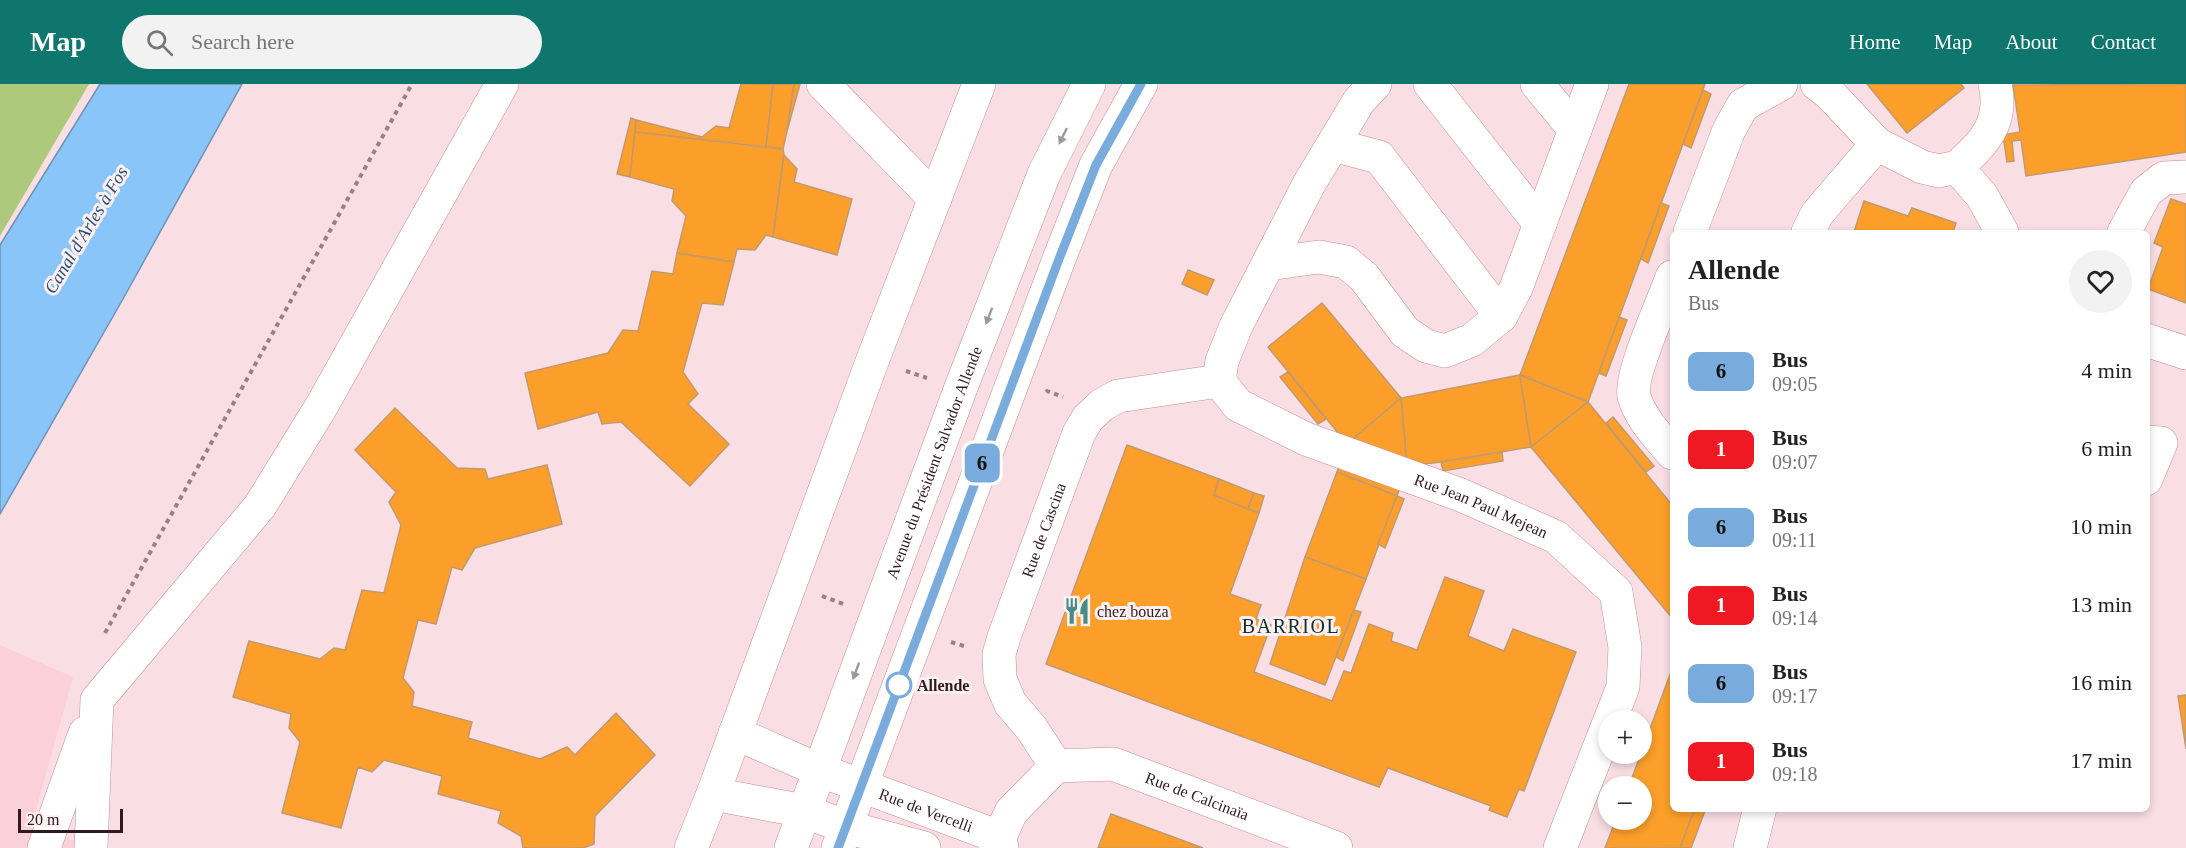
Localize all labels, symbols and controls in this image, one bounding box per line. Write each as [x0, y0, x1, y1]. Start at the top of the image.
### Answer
search box [122, 15, 542, 69]
text: Map [30, 26, 86, 57]
icon: search [143, 26, 176, 59]
text: Search here [191, 29, 294, 54]
text: Home [1849, 30, 1901, 54]
text: Map [1934, 30, 1972, 54]
text: About [2005, 30, 2058, 54]
text: Contact [2091, 30, 2156, 54]
one-way arrow [1058, 127, 1068, 145]
water label: Canal d'Arles à Fos [40, 163, 132, 297]
button: heart [2069, 250, 2132, 313]
text: Allende [1688, 254, 1780, 285]
text: Bus [1688, 292, 1719, 314]
one-way arrow [984, 308, 994, 326]
street label: Avenue du Président Salvador Allende [883, 344, 985, 581]
text: Bus [1772, 347, 1807, 372]
text: 4 min [2081, 358, 2132, 383]
text: 6 [1716, 359, 1726, 383]
text: 09:05 [1772, 373, 1818, 395]
text: Bus [1772, 425, 1807, 450]
text: 6 min [2081, 436, 2132, 461]
text: 1 [1716, 437, 1726, 461]
line badge: 6 [962, 444, 1002, 482]
text: 6 [977, 451, 987, 475]
text: 09:07 [1772, 451, 1818, 473]
street label: Rue Jean Paul Mejean [1412, 470, 1550, 541]
street label: Rue de Cascina [1018, 480, 1069, 580]
text: Bus [1772, 503, 1807, 528]
text: 10 min [2070, 514, 2132, 539]
text: 6 [1716, 515, 1726, 539]
text: 09:11 [1772, 529, 1817, 551]
text: Bus [1772, 581, 1807, 606]
text: 13 min [2070, 592, 2132, 617]
text: 1 [1716, 593, 1726, 617]
restaurant icon: chez bouza [1062, 596, 1092, 626]
place label: chez bouza [1097, 603, 1169, 620]
text: 09:14 [1772, 607, 1818, 629]
district label: BARRIOL [1242, 615, 1340, 637]
text: Bus [1772, 659, 1807, 684]
one-way arrow [851, 662, 861, 680]
text: 16 min [2070, 670, 2132, 695]
text: 6 [1716, 671, 1726, 695]
marker: Allende [886, 672, 912, 698]
place label: Allende [917, 677, 969, 694]
text: 09:17 [1772, 685, 1818, 707]
map controls [1598, 710, 1652, 830]
button: + [1598, 710, 1652, 764]
text: Bus [1772, 737, 1807, 762]
text: 17 min [2070, 748, 2132, 773]
text: 1 [1716, 749, 1726, 773]
text: 09:18 [1772, 763, 1818, 785]
street label: Rue de Calcinaïa [1143, 768, 1251, 823]
button: − [1598, 776, 1652, 830]
street label: Rue de Vercelli [877, 785, 976, 835]
scale bar [18, 806, 123, 834]
text: 20 m [27, 811, 59, 828]

